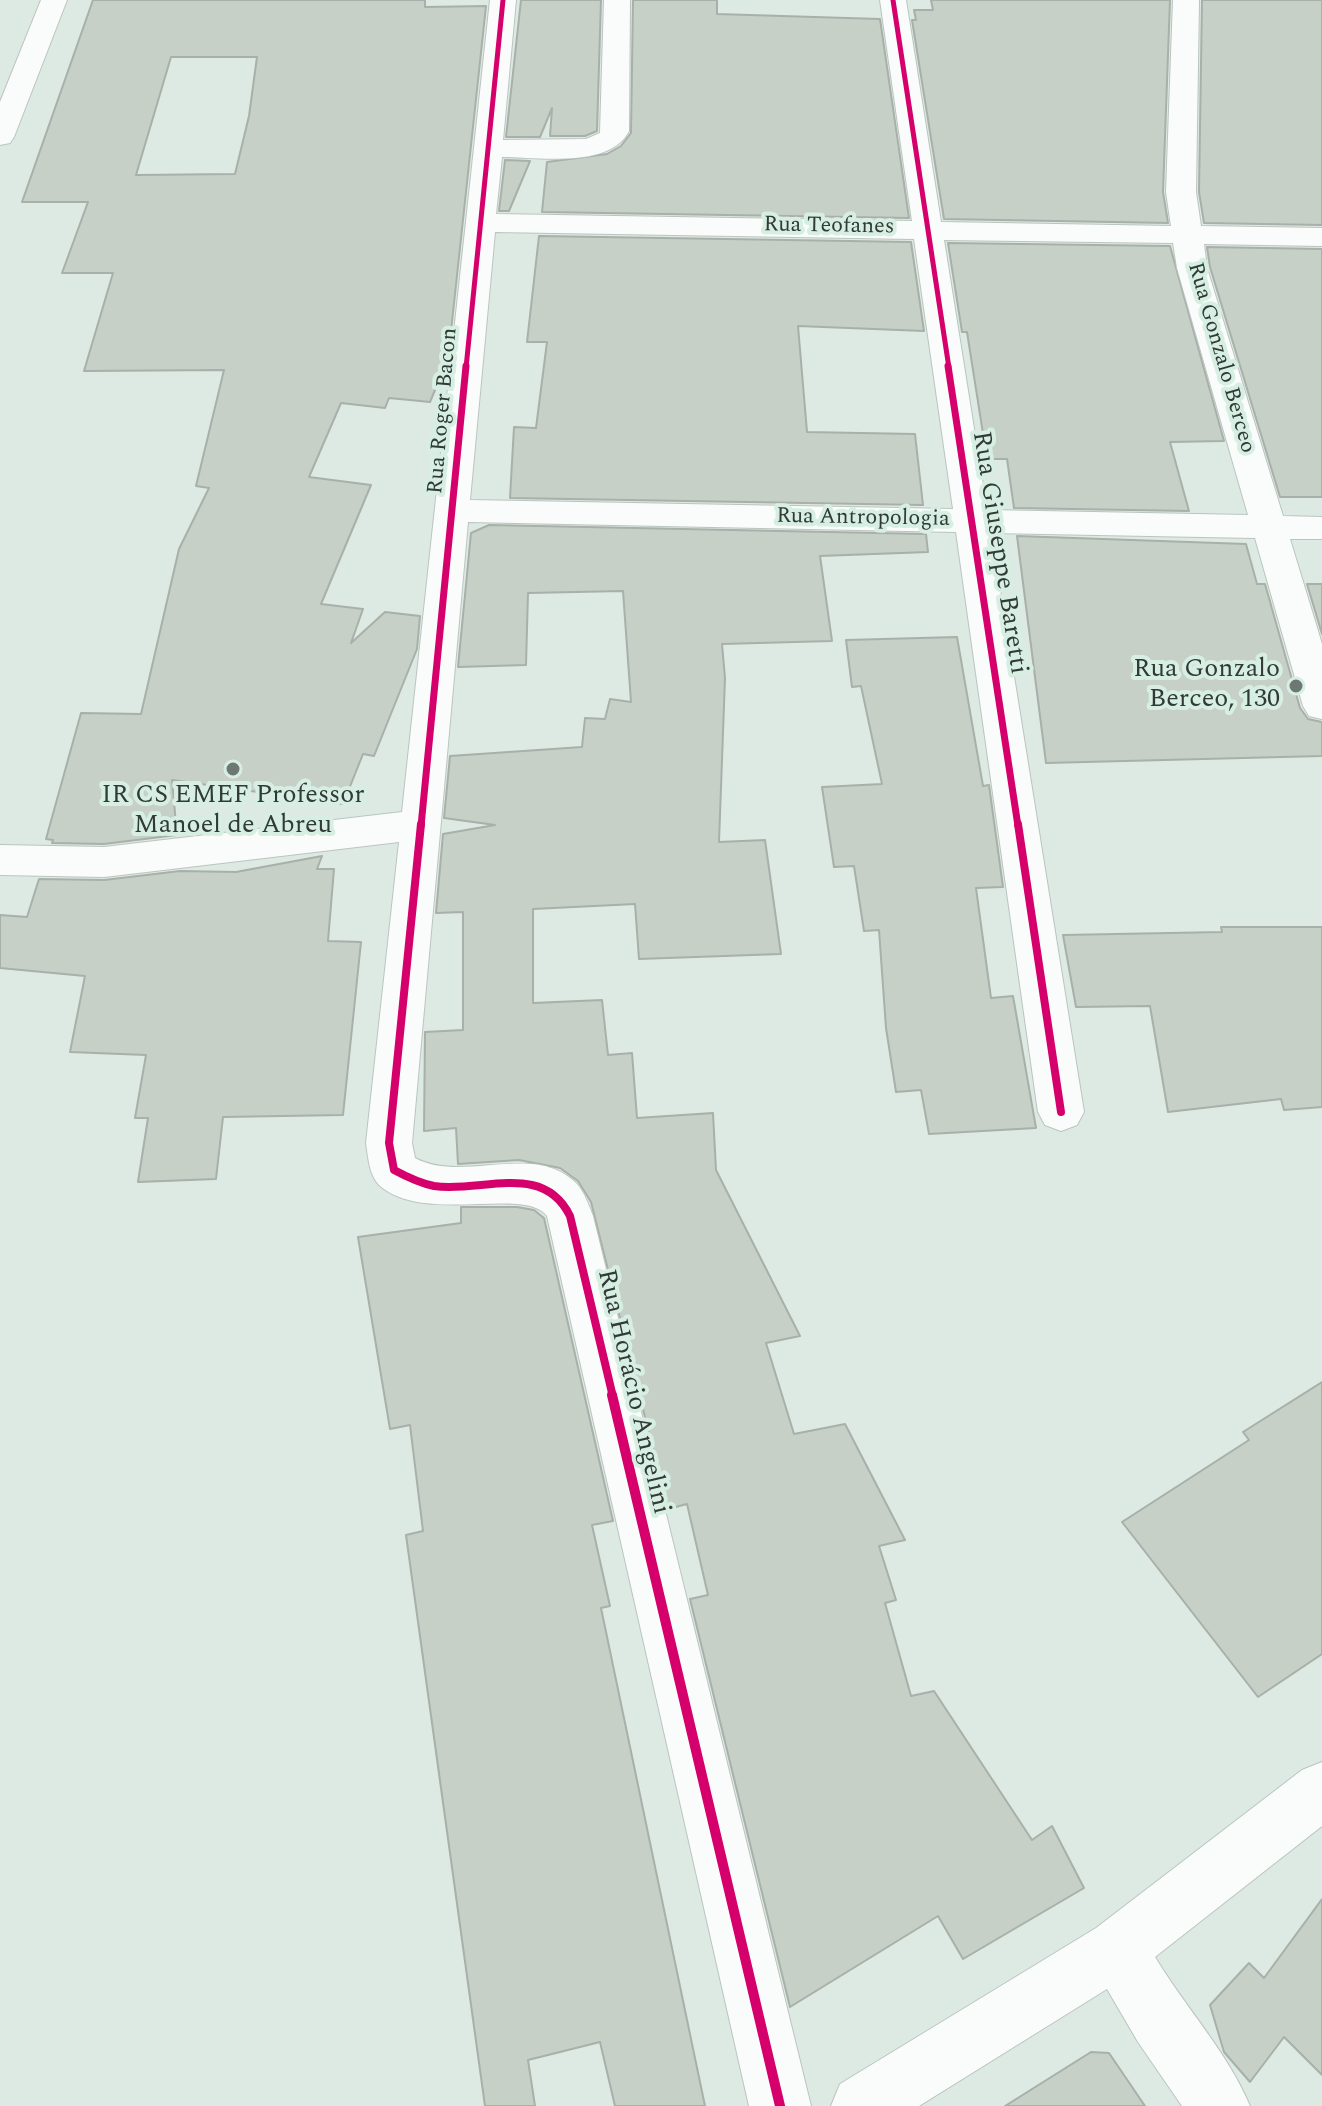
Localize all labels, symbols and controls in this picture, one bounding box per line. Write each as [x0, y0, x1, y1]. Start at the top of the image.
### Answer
street label: Rua Teofanes [763, 213, 895, 241]
street label: Rua Gonzalo Berceo [1180, 260, 1260, 456]
street label: Rua Roger Bacon [424, 327, 464, 495]
street label: Rua Giuseppe Baretti [963, 429, 1033, 677]
street label: Rua Antropologia [776, 504, 950, 534]
place label: Rua Gonzalo Berceo, 130 [1133, 655, 1280, 716]
marker: Rua Gonzalo Berceo, 130 [1287, 677, 1305, 695]
marker: IR CS EMEF Professor Manoel de Abreu [224, 760, 242, 778]
place label: IR CS EMEF Professor Manoel de Abreu [101, 781, 365, 842]
street label: Rua Horácio Angelini [589, 1266, 675, 1518]

